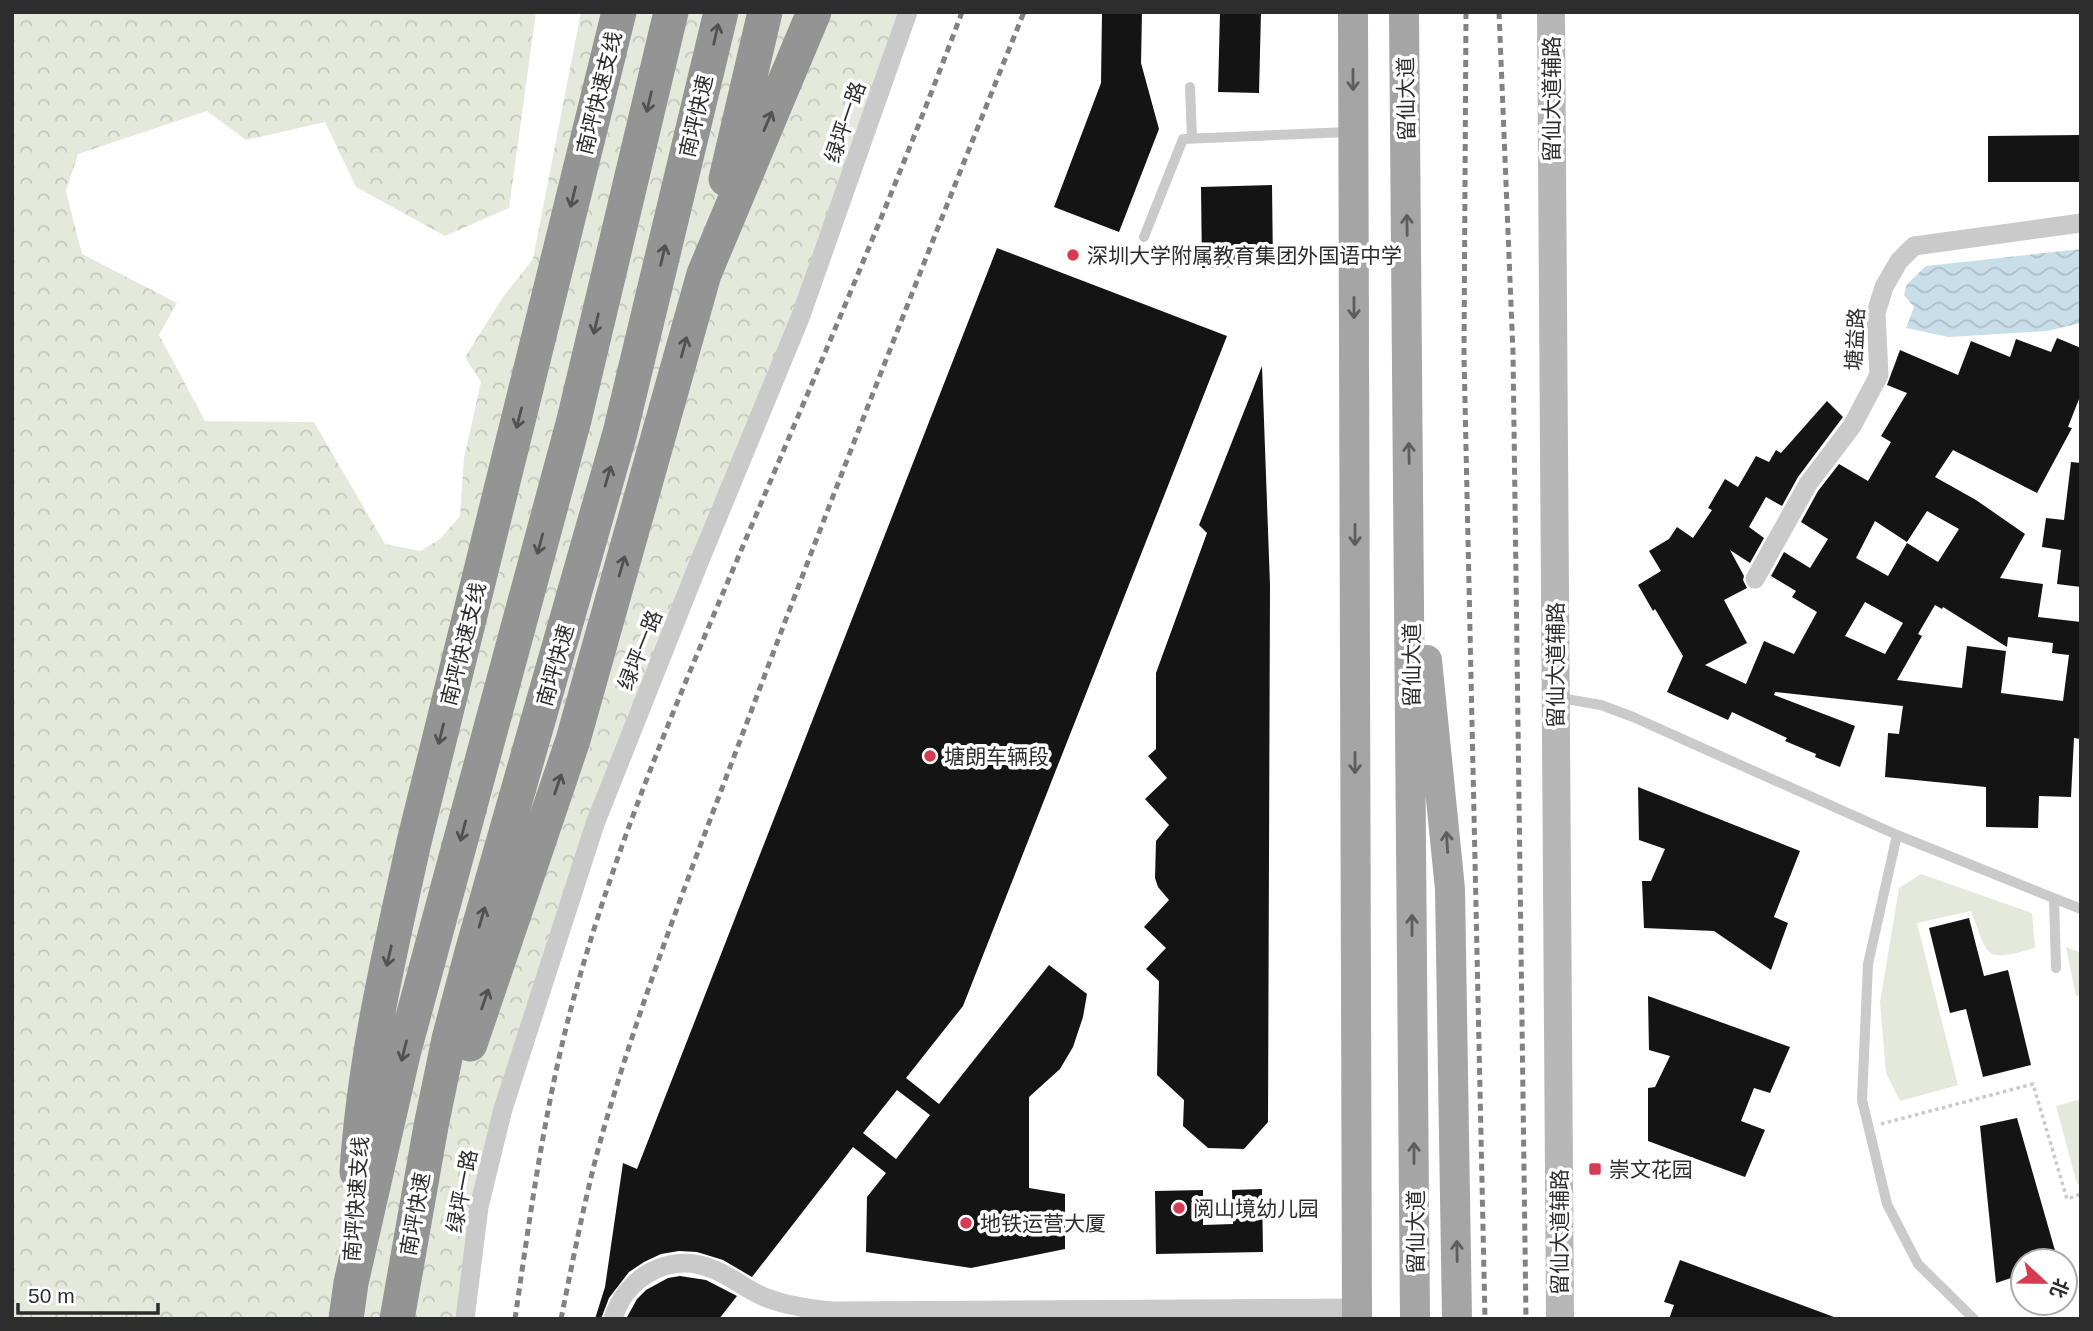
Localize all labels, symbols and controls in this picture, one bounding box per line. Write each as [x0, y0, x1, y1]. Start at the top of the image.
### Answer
one-way arrow [710, 23, 723, 46]
street label: 南坪快速支线 [573, 29, 625, 157]
street label: 留仙大道辅路 [1540, 36, 1563, 162]
street label: 留仙大道 [1394, 57, 1418, 141]
one-way arrow [1346, 69, 1360, 92]
street label: 南坪快速 [675, 72, 717, 160]
street label: 绿坪一路 [820, 79, 870, 165]
one-way arrow [642, 91, 655, 113]
one-way arrow [763, 111, 776, 132]
one-way arrow [566, 186, 579, 208]
one-way arrow [1400, 214, 1414, 237]
one-way arrow [657, 244, 670, 267]
place label: 深圳大学附属教育集团外国语中学 [1087, 244, 1402, 267]
marker: 深圳大学附属教育集团外国语中学 [1065, 247, 1081, 263]
one-way arrow [1347, 296, 1361, 319]
street label: 塘益路 [1842, 307, 1868, 371]
one-way arrow [589, 312, 603, 335]
one-way arrow [678, 336, 691, 359]
one-way arrow [512, 406, 525, 429]
one-way arrow [1402, 441, 1416, 464]
one-way arrow [603, 465, 616, 487]
one-way arrow [1348, 524, 1362, 547]
one-way arrow [533, 532, 546, 555]
one-way arrow [617, 555, 630, 577]
street label: 南坪快速支线 [437, 580, 489, 708]
street label: 留仙大道辅路 [1544, 602, 1567, 728]
street label: 绿坪一路 [614, 607, 666, 693]
street label: 南坪快速 [532, 621, 578, 709]
street label: 留仙大道 [1400, 623, 1423, 707]
one-way arrow [434, 722, 447, 745]
place label: 塘朗车辆段 [944, 745, 1049, 768]
marker: 塘朗车辆段 [922, 748, 938, 764]
one-way arrow [1349, 751, 1362, 774]
one-way arrow [552, 773, 565, 795]
one-way arrow [456, 819, 469, 842]
one-way arrow [1440, 831, 1453, 854]
one-way arrow [476, 906, 489, 929]
one-way arrow [1405, 914, 1419, 937]
one-way arrow [382, 944, 395, 967]
one-way arrow [480, 989, 492, 1011]
one-way arrow [397, 1039, 410, 1061]
street label: 南坪快速支线 [340, 1135, 372, 1263]
one-way arrow [1407, 1141, 1421, 1164]
street label: 绿坪一路 [443, 1148, 481, 1234]
place label: 崇文花园 [1609, 1158, 1693, 1181]
marker: 崇文花园 [1587, 1161, 1603, 1177]
street label: 留仙大道辅路 [1548, 1169, 1571, 1295]
street label: 南坪快速 [396, 1171, 434, 1257]
street label: 留仙大道 [1404, 1190, 1427, 1274]
place label: 阅山境幼儿园 [1193, 1197, 1319, 1220]
marker: 阅山境幼儿园 [1171, 1200, 1187, 1216]
place label: 地铁运营大厦 [980, 1212, 1106, 1235]
marker: 地铁运营大厦 [958, 1215, 974, 1231]
one-way arrow [1450, 1239, 1463, 1262]
north arrow [2009, 1247, 2079, 1317]
scale bar [18, 1272, 158, 1316]
text: 北 [2046, 1275, 2073, 1301]
text: 50 m [28, 1284, 75, 1307]

